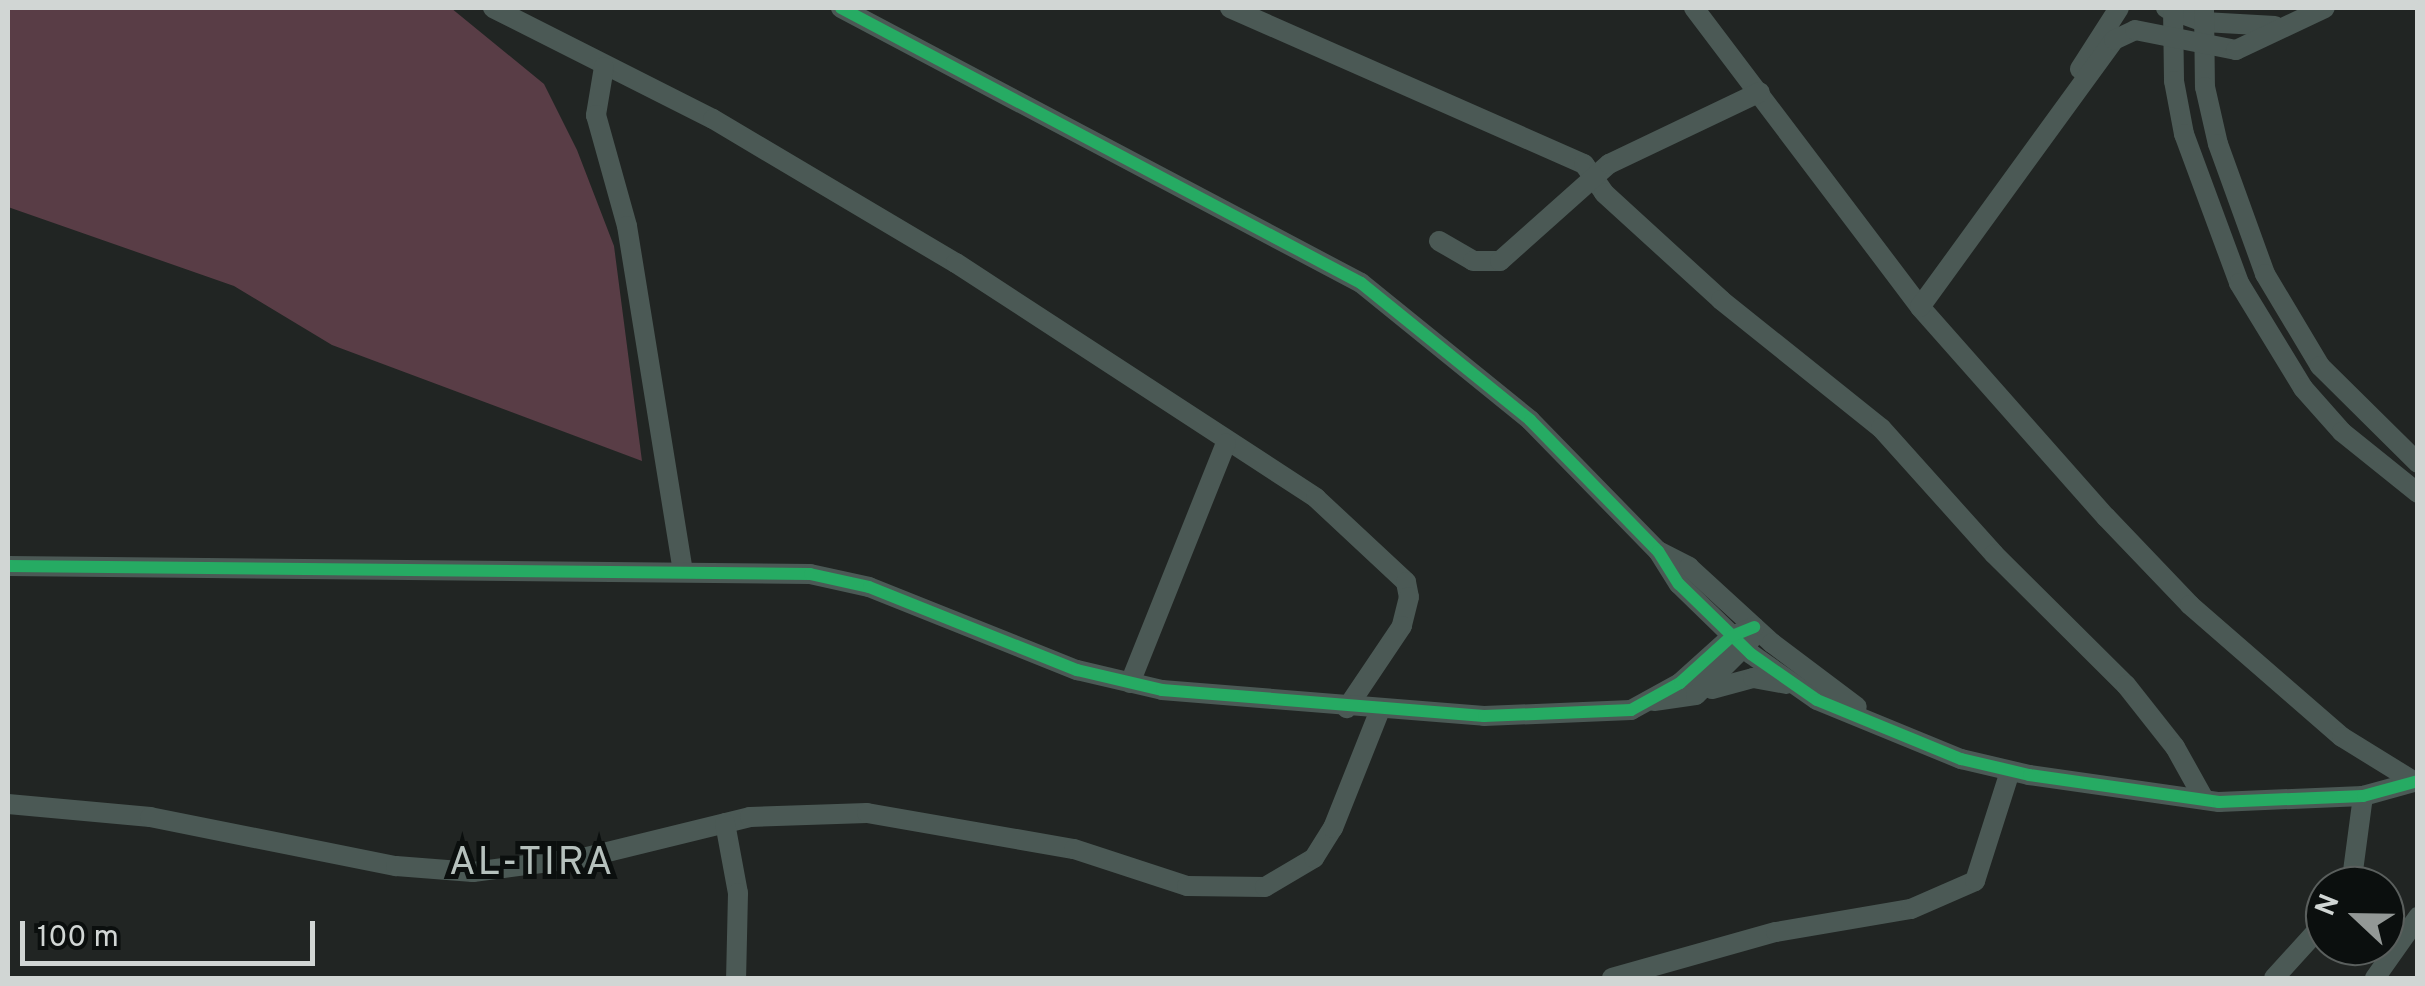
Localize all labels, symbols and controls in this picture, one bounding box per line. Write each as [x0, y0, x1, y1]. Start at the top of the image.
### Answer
district label: AL-TIRA [449, 840, 615, 888]
north arrow [2305, 866, 2405, 966]
text: N [2309, 889, 2349, 922]
scale bar [25, 901, 320, 963]
text: 100 m [37, 920, 119, 957]

